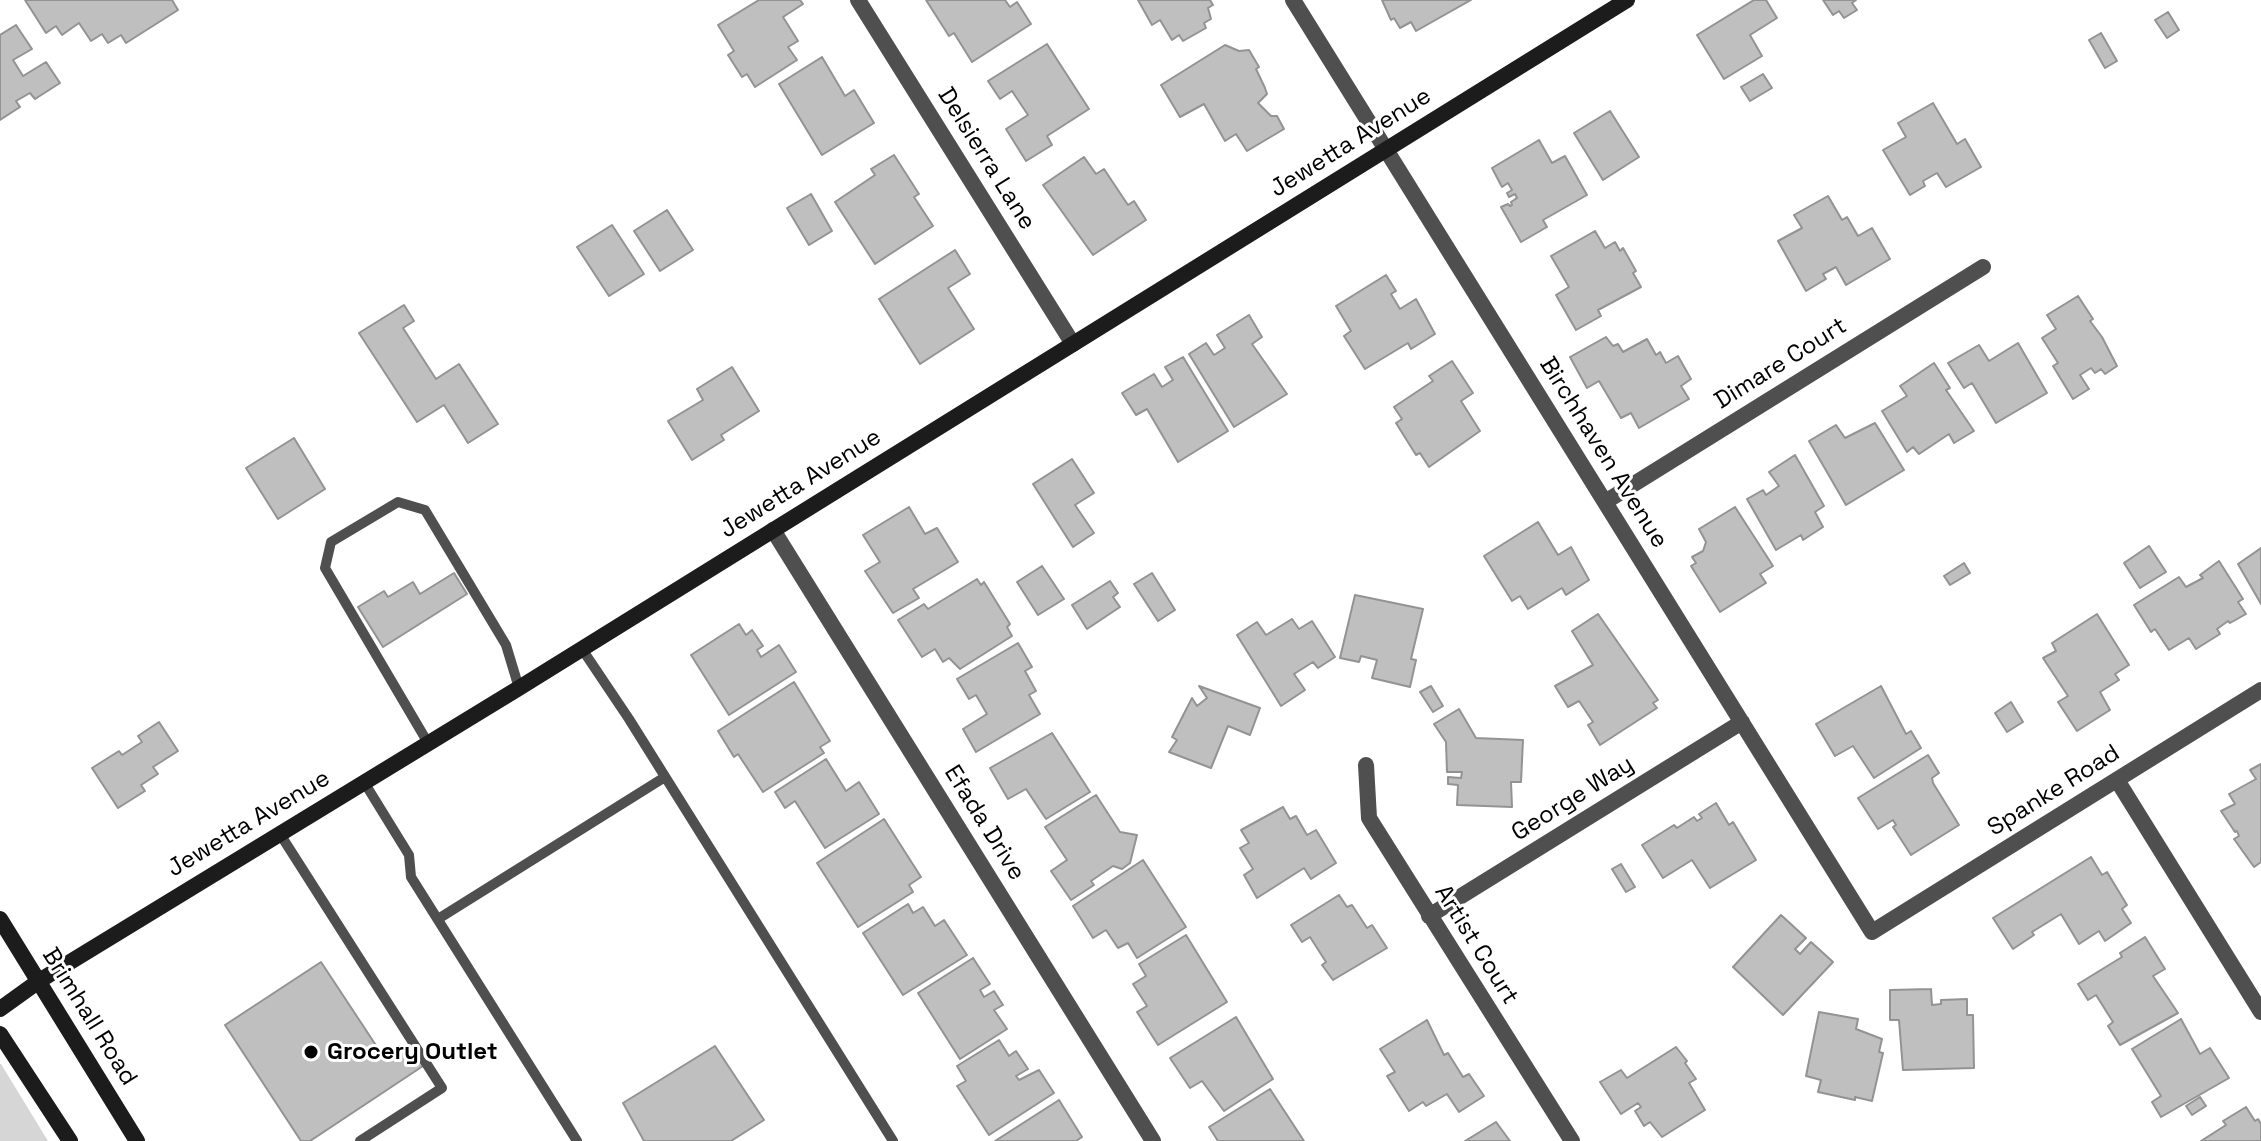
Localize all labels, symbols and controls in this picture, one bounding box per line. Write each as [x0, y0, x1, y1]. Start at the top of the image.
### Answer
street label: Jewetta Avenue [1265, 82, 1437, 204]
street label: Delsierra Lane [931, 83, 1041, 235]
street label: Dimare Court [1710, 312, 1852, 416]
street label: Birchhaven Avenue [1533, 352, 1673, 554]
street label: Jewetta Avenue [715, 423, 887, 545]
street label: Spanke Road [1983, 739, 2125, 843]
street label: George Way [1507, 750, 1639, 848]
street label: Efada Drive [937, 760, 1031, 886]
street label: Jewetta Avenue [163, 764, 335, 884]
street label: Artist Court [1428, 880, 1524, 1010]
street label: Brimhall Road [35, 943, 143, 1091]
place label: Grocery Outlet [327, 1038, 498, 1066]
marker: Grocery Outlet [302, 1043, 320, 1061]

